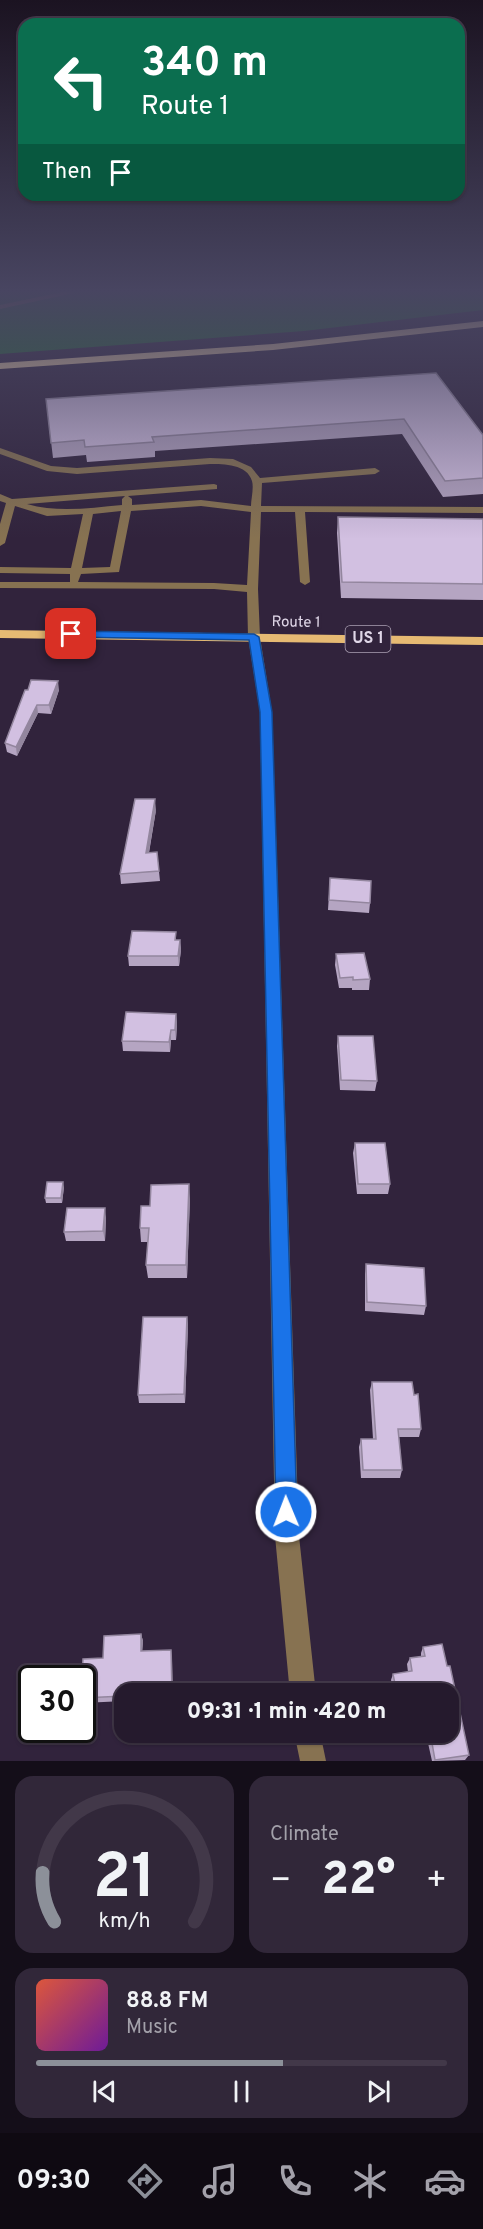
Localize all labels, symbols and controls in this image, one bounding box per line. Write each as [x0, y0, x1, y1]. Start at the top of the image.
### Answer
text: 340 m [141, 38, 268, 91]
icon: left [42, 42, 120, 120]
text: Route 1 [141, 90, 229, 124]
icon: arrive [104, 156, 137, 189]
text: Then [42, 159, 92, 186]
pin [45, 608, 96, 659]
street label: Route 1 [271, 613, 321, 633]
icon: arrive [54, 617, 87, 650]
road number: US 1 [346, 626, 391, 652]
position arrow [254, 1480, 318, 1544]
speed limit sign: 30 [18, 1665, 96, 1743]
text: 09:31 · 1 min · 420 m [187, 1699, 386, 1726]
text: Climate [270, 1822, 339, 1848]
text: 21 [93, 1841, 156, 1920]
text: 22° [322, 1853, 395, 1910]
text: − [270, 1861, 291, 1903]
text: + [426, 1861, 447, 1903]
text: km/h [98, 1908, 151, 1935]
text: 88.8 FM [126, 1988, 208, 2015]
text: Music [126, 2015, 178, 2041]
icon: previous [88, 2075, 121, 2108]
icon: pause [225, 2075, 258, 2108]
icon: next [362, 2075, 395, 2108]
icon: directions [124, 2160, 166, 2202]
icon: music [199, 2160, 241, 2202]
icon: phone [274, 2160, 316, 2202]
icon: climate [349, 2160, 391, 2202]
icon: car [424, 2160, 466, 2202]
text: 09:30 [17, 2164, 91, 2198]

